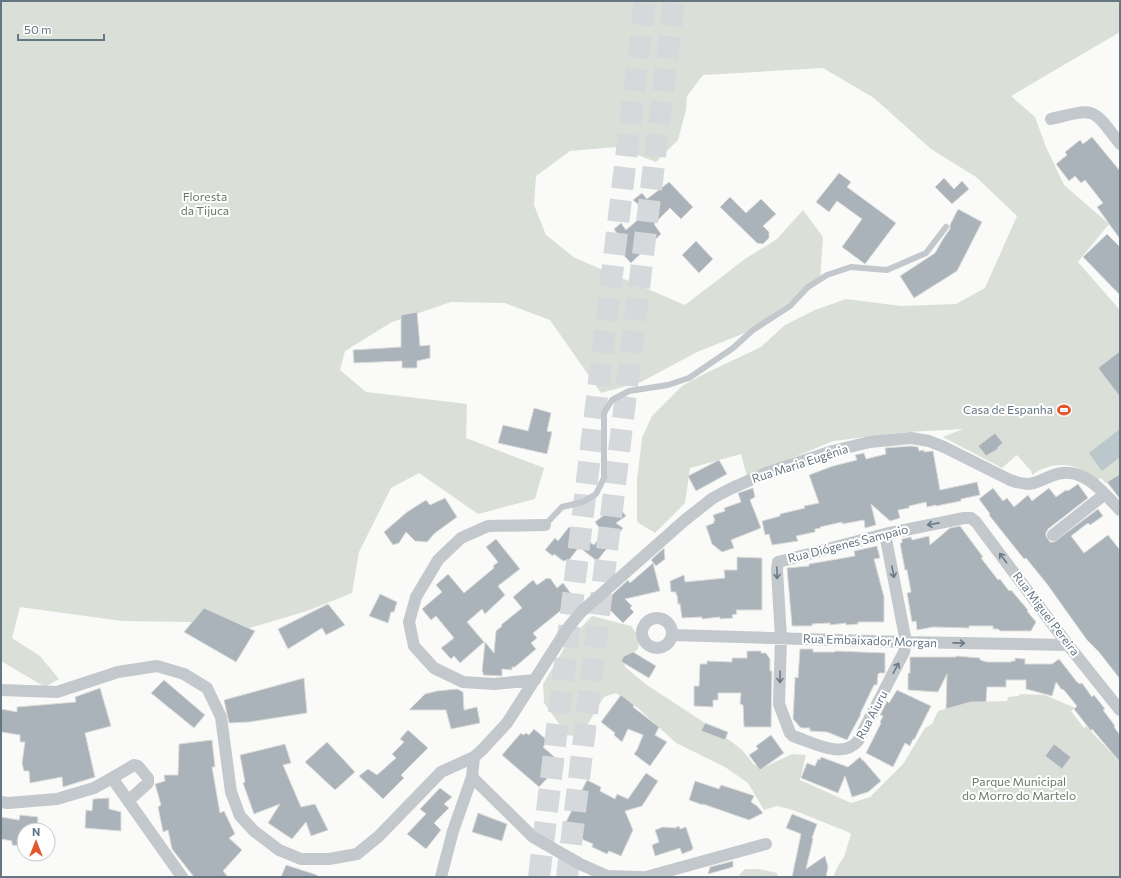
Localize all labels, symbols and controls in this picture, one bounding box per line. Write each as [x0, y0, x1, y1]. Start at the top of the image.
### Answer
scale bar [18, 16, 104, 42]
text: 50 m [24, 22, 52, 36]
park label: Floresta da Tijuca [181, 189, 229, 217]
place label: Casa de Espanha [963, 402, 1053, 416]
sports icon: Casa de Espanha [1056, 402, 1072, 418]
street label: Rua Maria Eugênia [750, 441, 849, 485]
street label: Rua Diógenes Sampaio [786, 521, 909, 565]
one-way arrow [926, 521, 939, 529]
one-way arrow [998, 552, 1007, 563]
one-way arrow [889, 565, 897, 578]
one-way arrow [774, 566, 781, 579]
street label: Rua Miguel Pereira [1011, 569, 1083, 658]
street label: Rua Embaixador Morgan [803, 631, 937, 649]
one-way arrow [952, 639, 965, 647]
one-way arrow [893, 663, 900, 675]
one-way arrow [776, 670, 784, 683]
street label: Rua Aiuru [853, 688, 890, 741]
park label: Parque Municipal do Morro do Martelo [962, 774, 1076, 802]
north arrow [16, 822, 56, 862]
text: N [32, 825, 40, 838]

